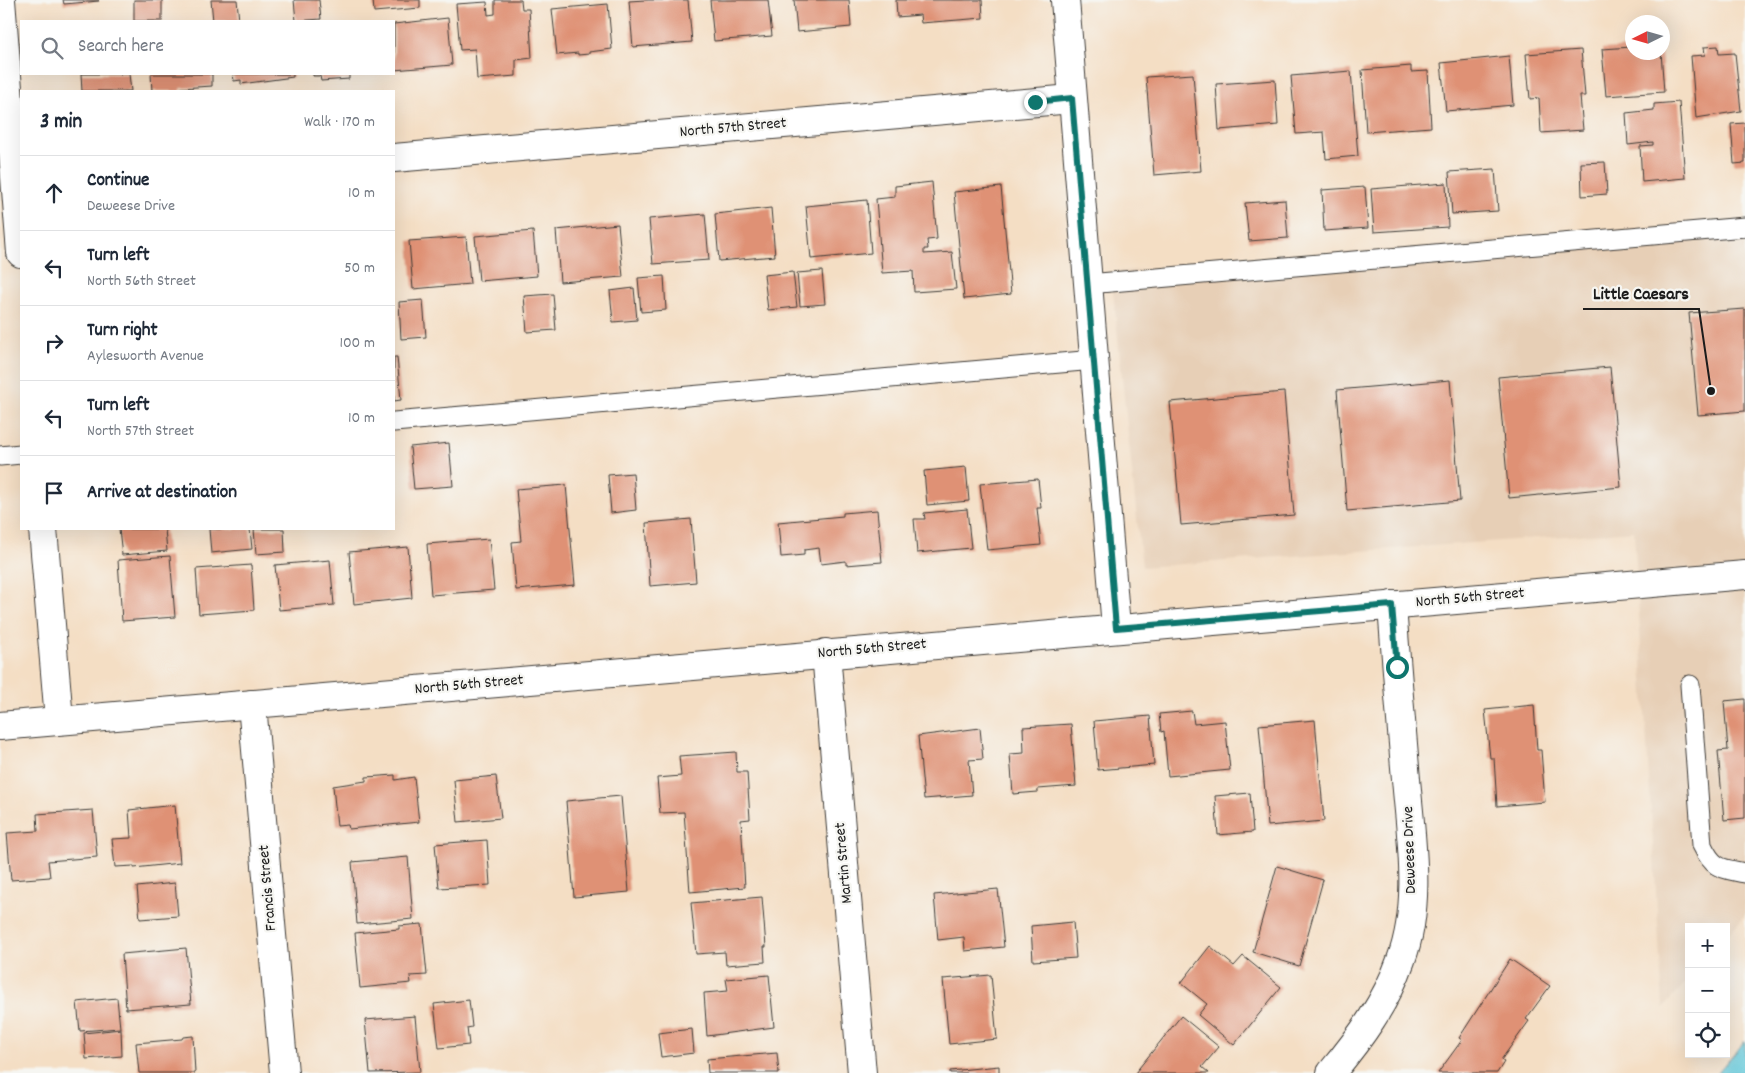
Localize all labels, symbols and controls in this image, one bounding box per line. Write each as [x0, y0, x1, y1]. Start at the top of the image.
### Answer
north arrow [1625, 15, 1670, 60]
search box [20, 20, 395, 75]
icon: search [38, 34, 66, 62]
text: Search here [78, 34, 164, 61]
route end [1024, 91, 1047, 114]
text: 3 min [40, 108, 82, 138]
text: Walk · 170 m [304, 111, 375, 134]
street label: North 57th Street [679, 112, 787, 144]
text: Continue [87, 168, 149, 195]
icon: ahead [40, 179, 68, 207]
text: 10 m [348, 182, 375, 205]
text: Deweese Drive [87, 195, 175, 218]
text: Turn left [87, 243, 150, 270]
icon: left [40, 254, 68, 282]
text: 50 m [344, 257, 375, 280]
text: North 56th Street [87, 270, 196, 293]
callout: Little Caesars [1583, 276, 1699, 309]
text: Little Caesars [1593, 283, 1689, 308]
text: Turn right [87, 318, 158, 345]
icon: right [40, 329, 68, 357]
text: 100 m [339, 332, 375, 355]
text: Aylesworth Avenue [87, 345, 204, 368]
text: Turn left [87, 393, 150, 420]
icon: left [40, 404, 68, 432]
text: 10 m [348, 407, 375, 430]
text: North 57th Street [87, 420, 194, 443]
icon: arrive [40, 479, 68, 507]
text: Arrive at destination [87, 480, 237, 507]
street label: North 56th Street [1415, 582, 1525, 614]
street label: North 56th Street [817, 633, 927, 665]
route start [1386, 656, 1409, 679]
street label: North 56th Street [414, 669, 524, 701]
street label: Deweese Drive [1397, 806, 1423, 894]
street label: Martin Street [829, 821, 859, 905]
street label: Francis Street [253, 844, 283, 932]
map controls [1685, 923, 1730, 1058]
button: + [1685, 923, 1730, 968]
button: − [1685, 968, 1730, 1013]
button: locate [1685, 1013, 1730, 1058]

